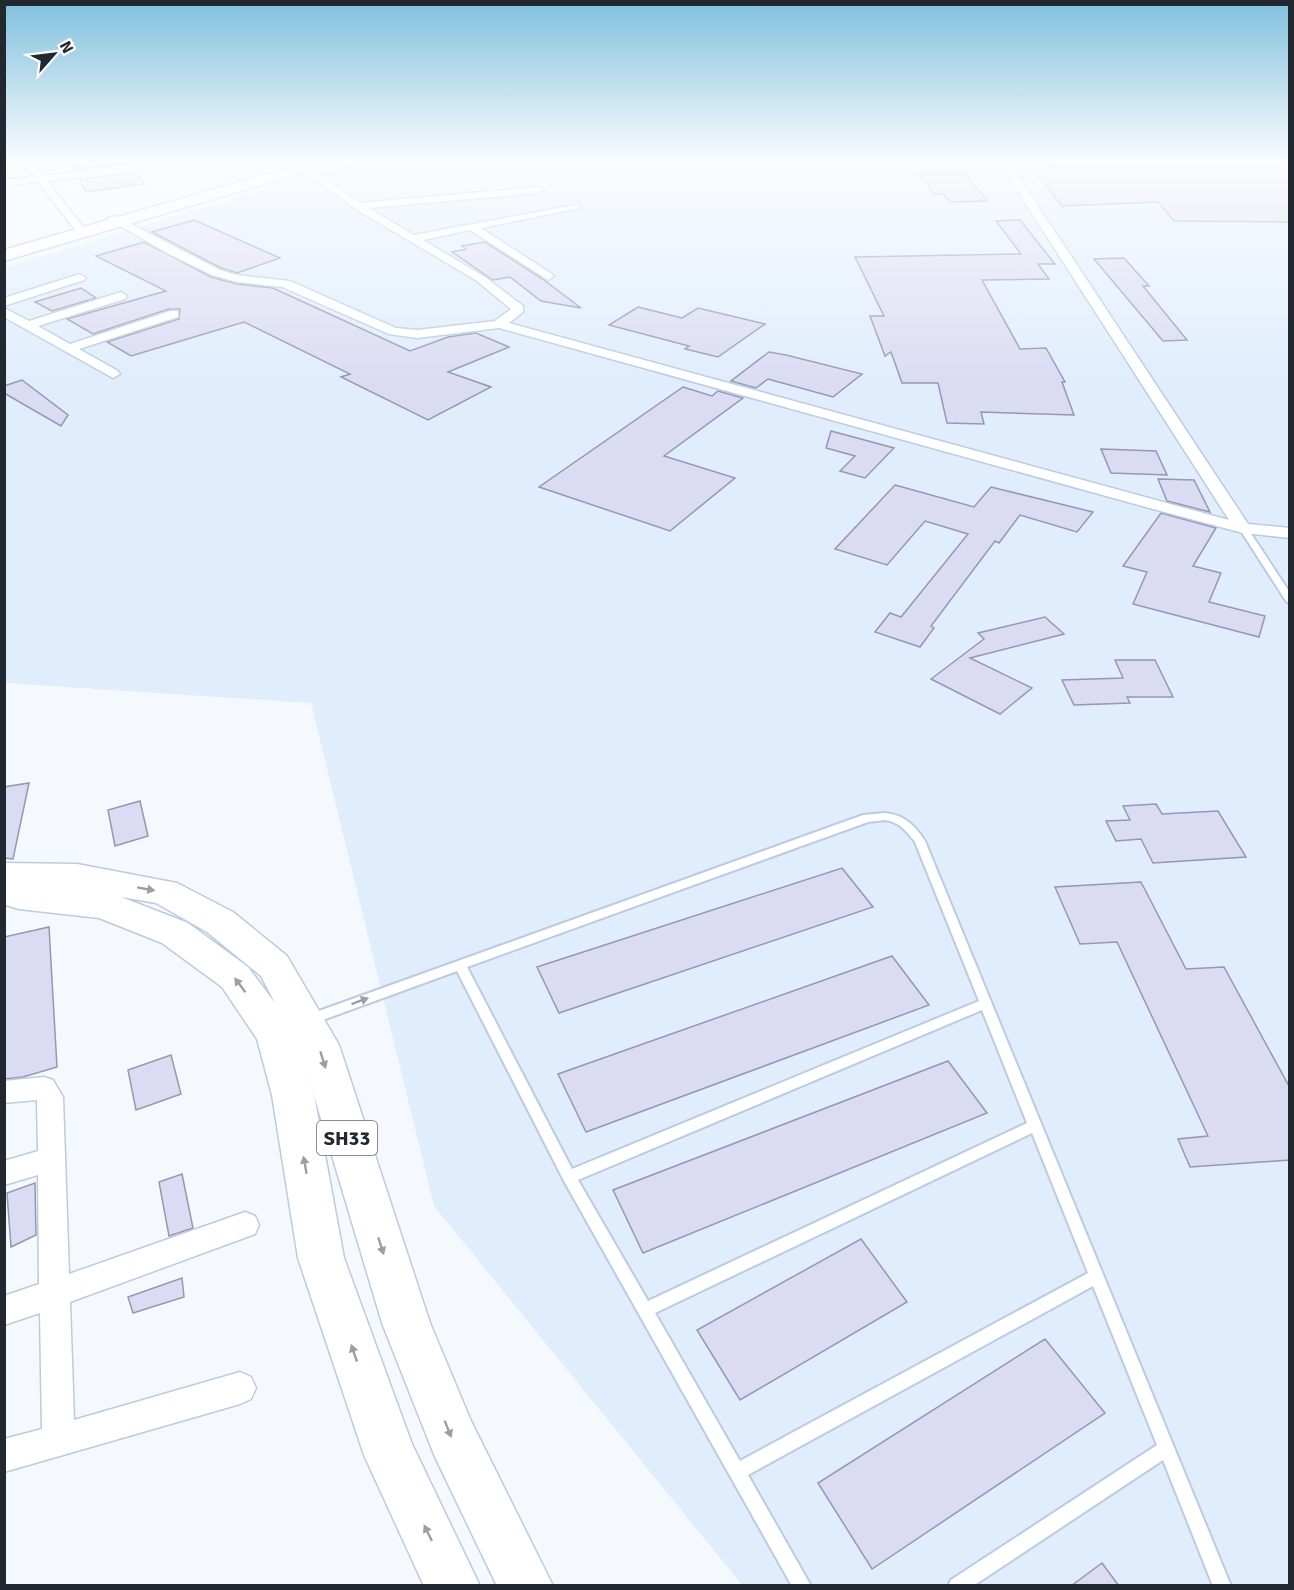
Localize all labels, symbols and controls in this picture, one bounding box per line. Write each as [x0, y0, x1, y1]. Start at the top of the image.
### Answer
north arrow [24, 24, 84, 84]
text: N [55, 38, 78, 57]
one-way arrow [137, 884, 156, 893]
one-way arrow [234, 977, 246, 993]
one-way arrow [351, 995, 369, 1005]
one-way arrow [319, 1051, 328, 1069]
road number: SH33 [317, 1121, 377, 1155]
one-way arrow [300, 1155, 309, 1174]
one-way arrow [376, 1237, 386, 1255]
one-way arrow [349, 1344, 359, 1362]
one-way arrow [444, 1420, 453, 1438]
one-way arrow [423, 1524, 432, 1541]

